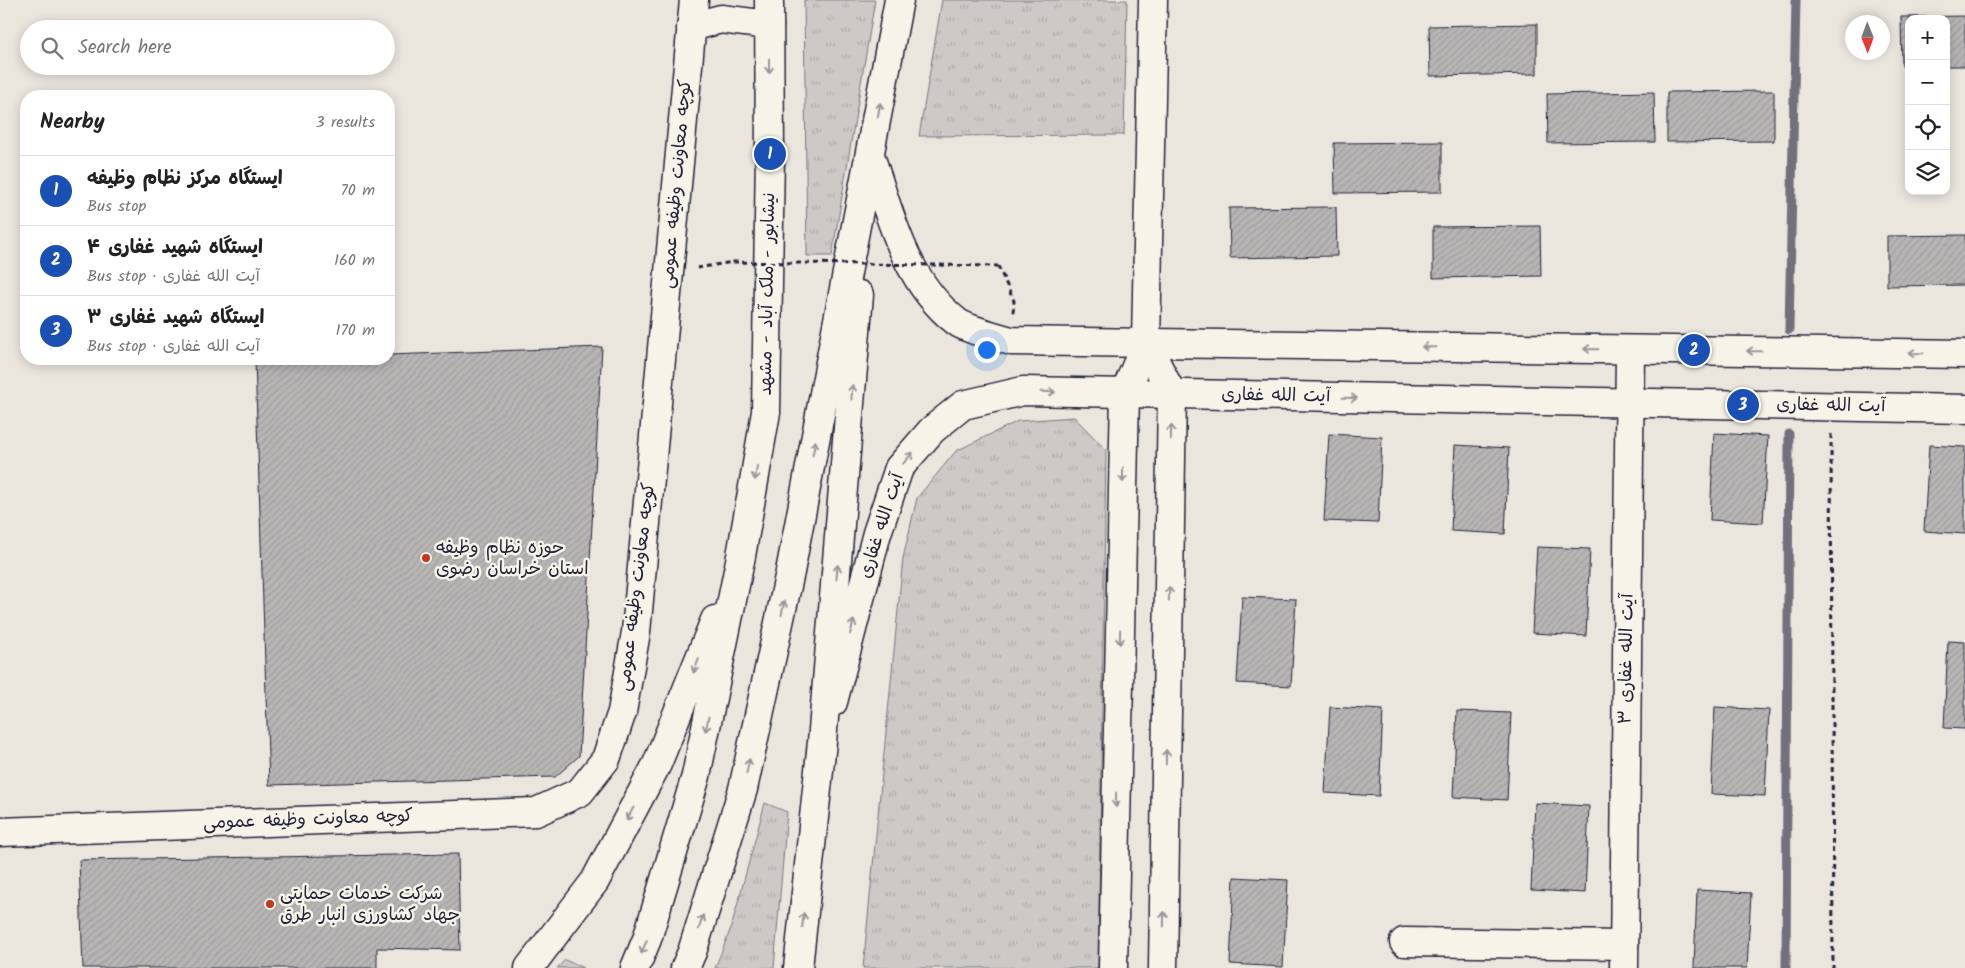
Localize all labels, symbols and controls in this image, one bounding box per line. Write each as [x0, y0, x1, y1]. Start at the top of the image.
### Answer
north arrow [1845, 15, 1890, 60]
map controls [1905, 15, 1950, 195]
button: + [1905, 15, 1950, 60]
search box [20, 20, 395, 75]
text: Search here [78, 33, 172, 63]
icon: search [38, 34, 66, 62]
one-way arrow [765, 58, 774, 74]
button: − [1905, 60, 1950, 105]
street label: کوچه معاونت وظیفه عمومی [653, 78, 701, 290]
one-way arrow [875, 103, 885, 119]
button: locate [1905, 105, 1950, 150]
text: Nearby [40, 106, 105, 139]
text: 3 results [316, 110, 375, 135]
pin: 1 [754, 135, 786, 173]
button: layers [1905, 150, 1950, 195]
text: ایستگاه مرکز نظام وظیفه [87, 164, 283, 194]
text: 1 [54, 178, 58, 203]
text: 70 m [340, 178, 375, 203]
street label: نیشابور - ملک آباد - مشهد [752, 192, 784, 396]
text: Bus stop [87, 194, 146, 219]
text: ایستگاه شهید غفاری ۴ [87, 233, 263, 263]
text: 2 [51, 248, 61, 273]
text: 160 m [334, 248, 375, 273]
text: Bus stop · آیت الله غفاری [87, 264, 260, 289]
text: ایستگاه شهید غفاری ۳ [87, 303, 264, 333]
text: 3 [52, 318, 60, 343]
text: 170 m [335, 318, 375, 343]
pin: 2 [1678, 331, 1710, 369]
text: Bus stop · آیت الله غفاری [87, 334, 260, 359]
your location [974, 337, 1000, 363]
one-way arrow [1421, 342, 1438, 352]
one-way arrow [1584, 344, 1600, 354]
one-way arrow [1746, 346, 1762, 356]
one-way arrow [1909, 348, 1925, 358]
street label: آیت الله غفاری [1221, 381, 1332, 411]
one-way arrow [847, 384, 856, 400]
pin: 3 [1727, 386, 1759, 424]
one-way arrow [1040, 387, 1056, 397]
street label: آیت الله غفاری [1776, 391, 1887, 421]
one-way arrow [1342, 393, 1358, 402]
one-way arrow [1166, 424, 1176, 440]
one-way arrow [810, 441, 820, 457]
one-way arrow [903, 451, 914, 464]
one-way arrow [750, 464, 760, 480]
one-way arrow [1118, 466, 1128, 482]
street label: آیت الله غفاری [851, 468, 913, 582]
street label: کوچه معاونت وظیفه عمومی [610, 481, 664, 693]
place label: حوزه نظام وظیفه استان خراسان رضوی [436, 534, 589, 584]
marker: حوزه نظام وظیفه استان خراسان رضوی [420, 552, 432, 564]
one-way arrow [832, 564, 842, 580]
one-way arrow [1164, 587, 1173, 603]
street label: آیت الله غفاری ۳ [1611, 592, 1643, 725]
one-way arrow [779, 600, 788, 616]
one-way arrow [848, 620, 858, 636]
one-way arrow [1115, 629, 1124, 645]
one-way arrow [691, 658, 701, 673]
one-way arrow [701, 715, 711, 731]
one-way arrow [1161, 749, 1171, 766]
one-way arrow [744, 759, 753, 775]
one-way arrow [1111, 791, 1121, 807]
street label: کوچه معاونت وظیفه عمومی [203, 802, 414, 838]
one-way arrow [625, 807, 635, 822]
place label: شرکت خدمات حمایتی جهاد کشاورزی انبار طرق [280, 880, 460, 930]
marker: شرکت خدمات حمایتی جهاد کشاورزی انبار طرق [264, 898, 276, 910]
one-way arrow [799, 912, 808, 928]
one-way arrow [1159, 912, 1168, 928]
one-way arrow [697, 914, 707, 930]
one-way arrow [638, 940, 647, 955]

